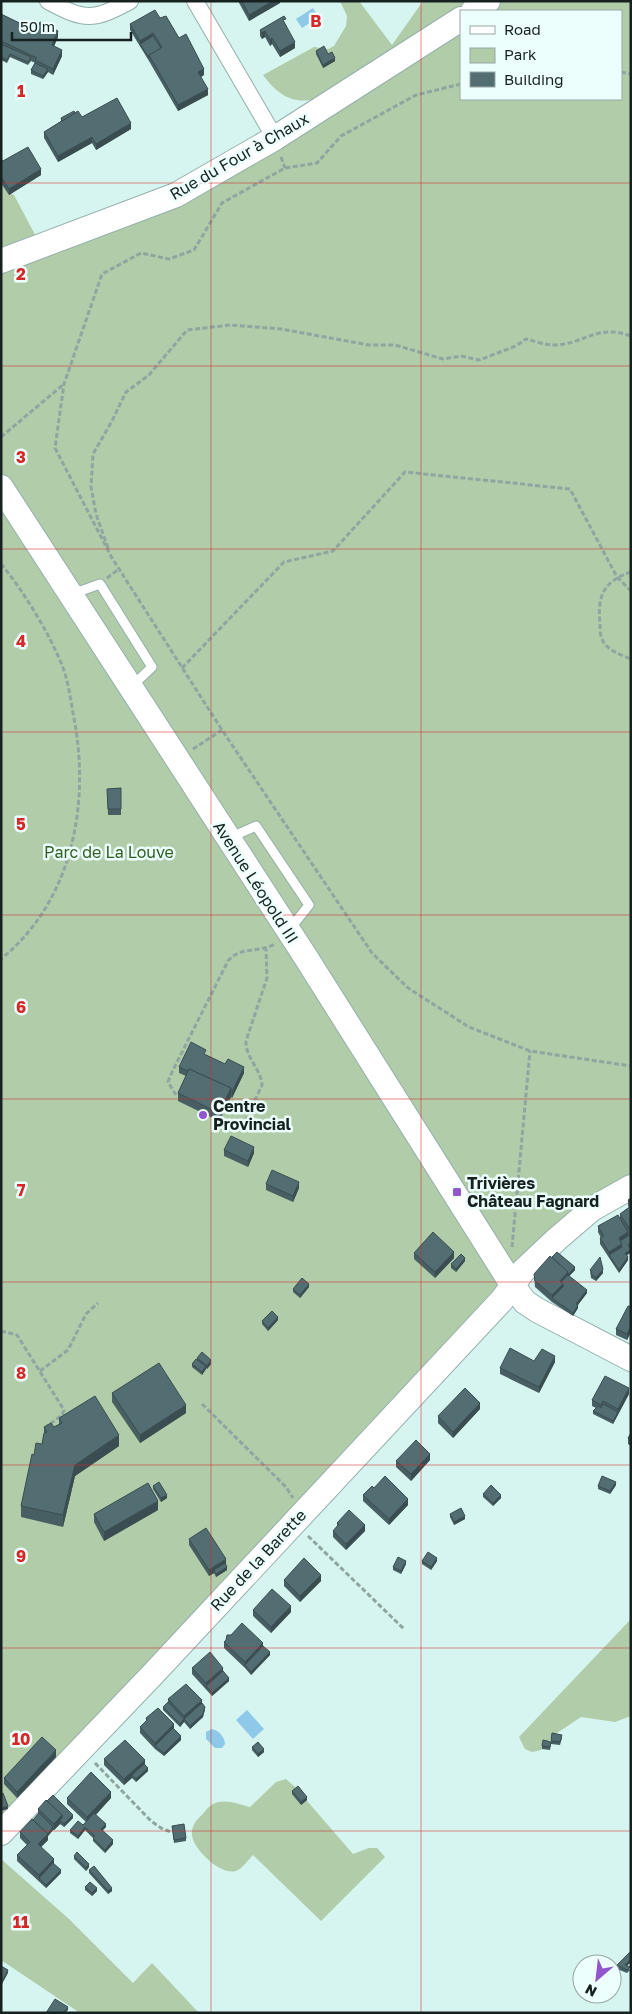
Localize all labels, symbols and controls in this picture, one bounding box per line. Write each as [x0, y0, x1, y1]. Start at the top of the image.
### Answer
scale bar [12, 10, 131, 42]
legend [460, 10, 622, 100]
text: B [310, 11, 322, 31]
text: 50 m [20, 17, 55, 35]
text: Road [504, 20, 541, 38]
text: Park [504, 45, 537, 63]
text: Building [504, 70, 564, 88]
text: 1 [17, 81, 25, 101]
street label: Rue du Four à Chaux [166, 108, 312, 204]
text: 2 [16, 264, 26, 284]
text: 3 [16, 447, 26, 467]
text: 4 [16, 631, 26, 651]
text: 5 [16, 814, 26, 834]
street label: Avenue Léopold III [209, 817, 303, 947]
park label: Parc de La Louve [44, 842, 174, 862]
text: 6 [16, 997, 26, 1017]
place label: Centre Provincial [213, 1096, 292, 1134]
marker: Centre Provincial [197, 1109, 209, 1121]
place label: Trivières Château Fagnard [467, 1173, 599, 1211]
text: 7 [17, 1180, 26, 1200]
marker: Trivières Château Fagnard [451, 1186, 463, 1198]
text: 8 [16, 1363, 26, 1383]
street label: Rue de la Barette [206, 1505, 310, 1615]
text: 9 [16, 1546, 26, 1566]
text: 10 [12, 1729, 30, 1749]
text: 11 [13, 1912, 29, 1932]
north arrow [572, 1954, 622, 2004]
text: N [582, 1981, 599, 2001]

